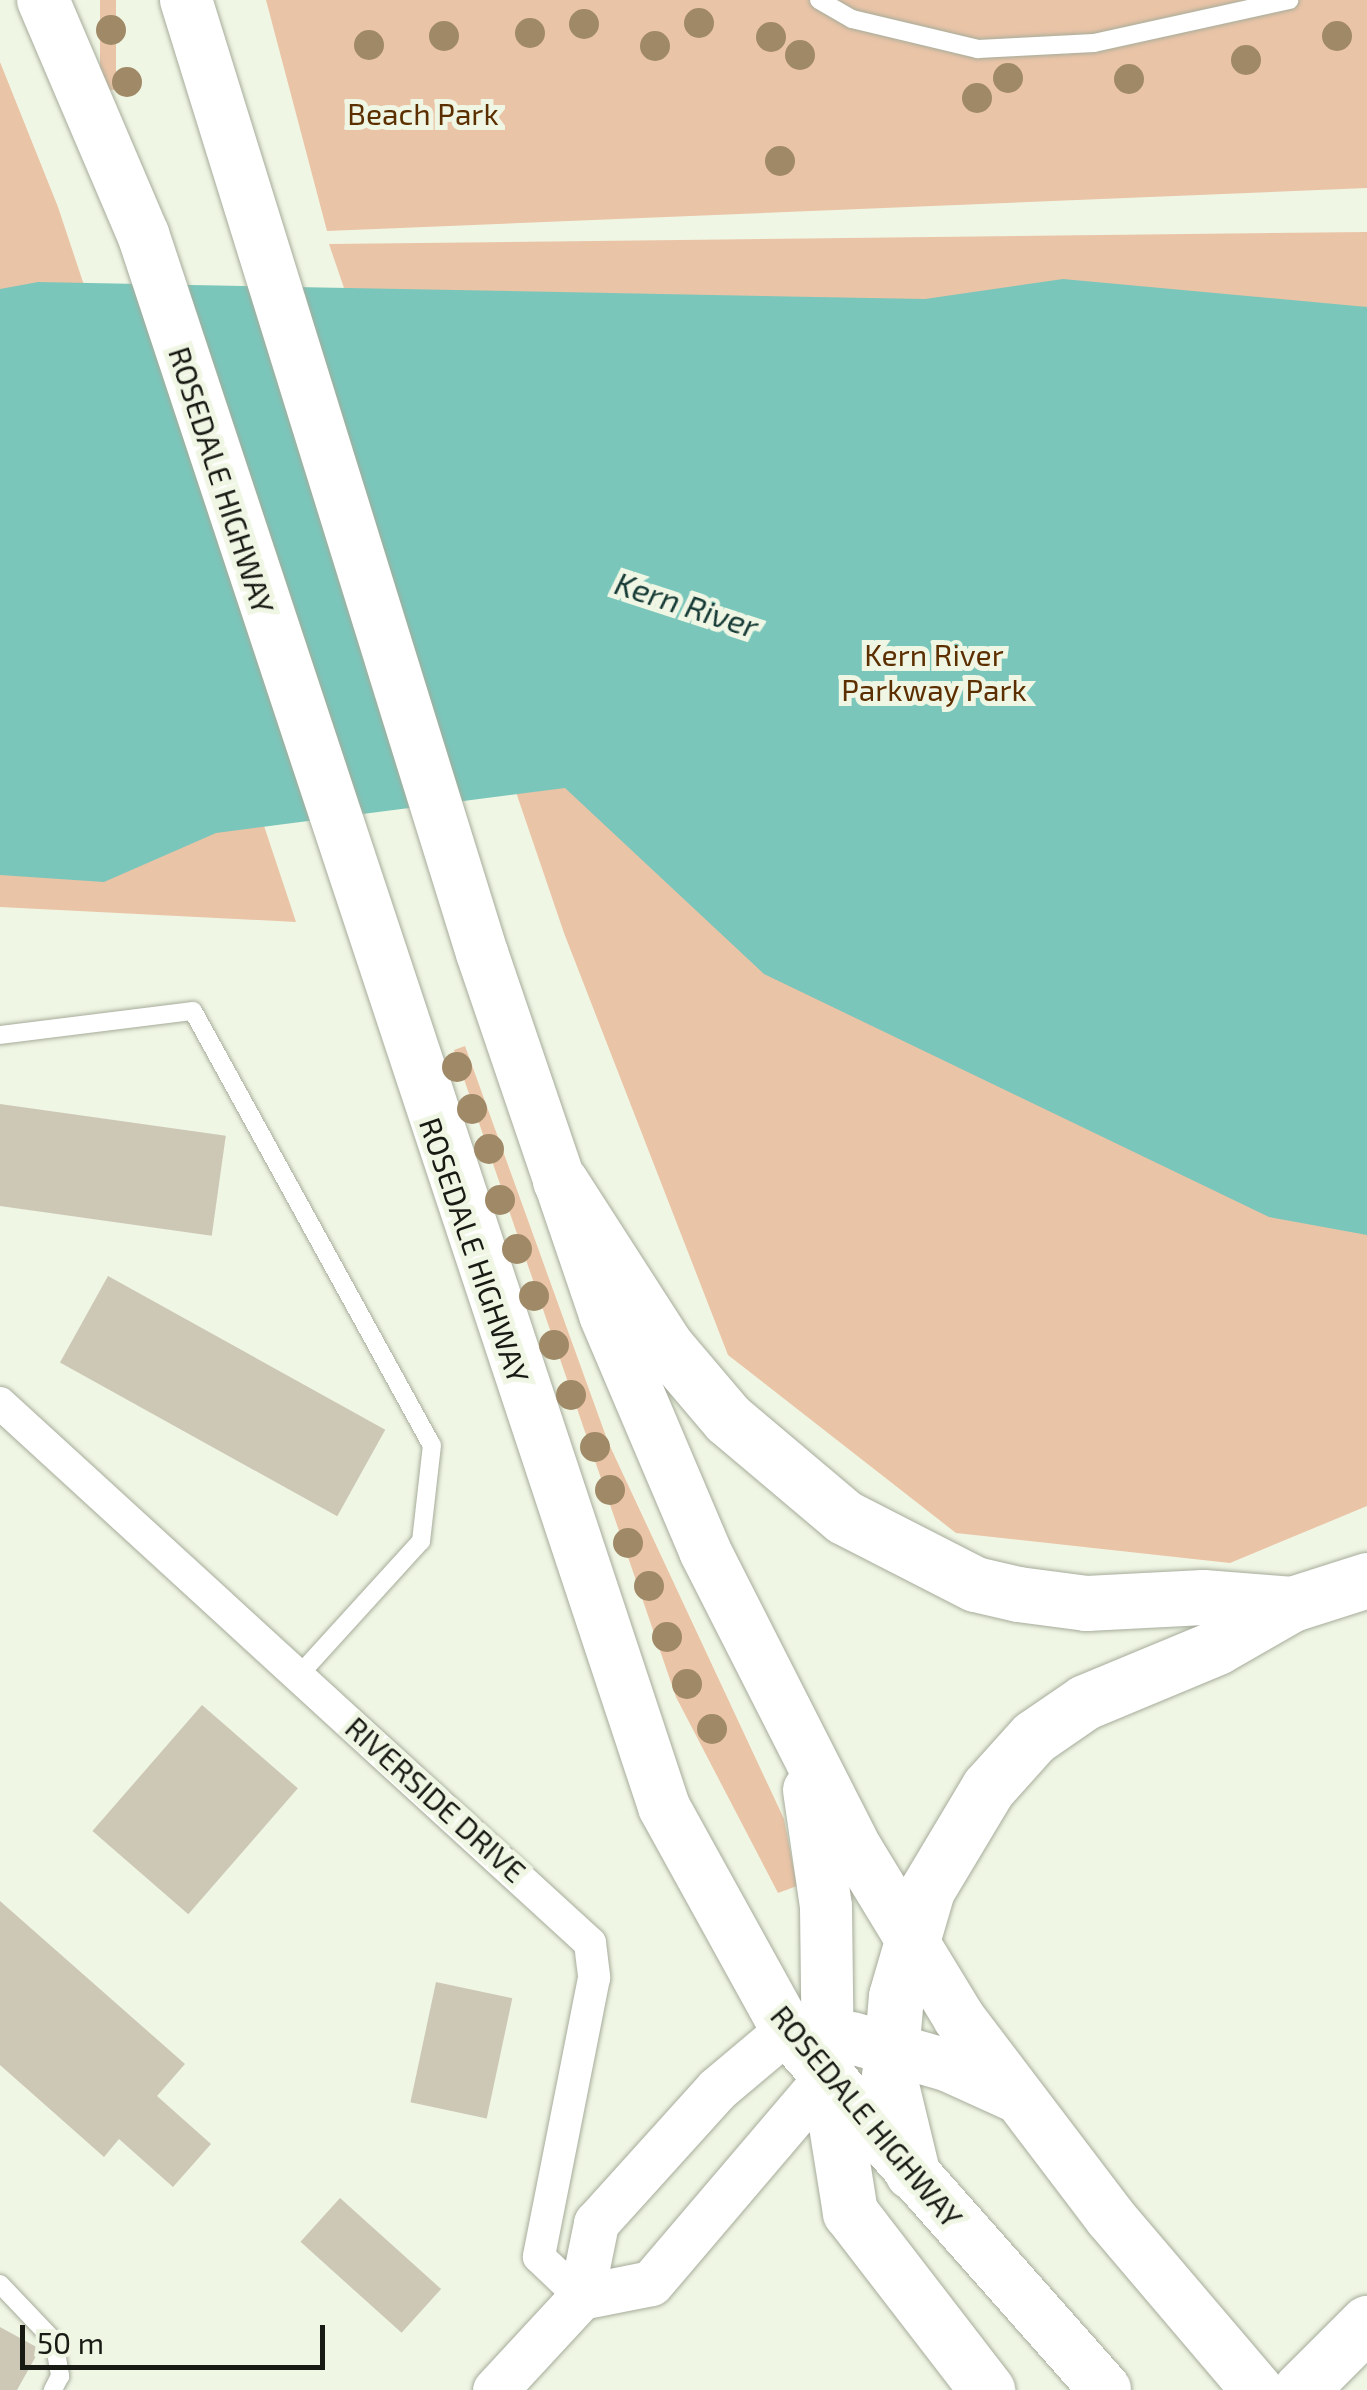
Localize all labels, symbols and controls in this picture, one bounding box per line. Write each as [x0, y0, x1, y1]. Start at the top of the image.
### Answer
park label: Beach Park [347, 95, 499, 131]
street label: ROSEDALE HIGHWAY [162, 342, 282, 618]
water label: Kern River [610, 563, 764, 645]
park label: Kern River Parkway Park [841, 636, 1027, 706]
street label: ROSEDALE HIGHWAY [413, 1113, 537, 1387]
street label: RIVERSIDE DRIVE [339, 1709, 533, 1889]
street label: ROSEDALE HIGHWAY [764, 1998, 970, 2234]
scale bar [25, 2305, 330, 2367]
text: 50 m [37, 2324, 104, 2360]

